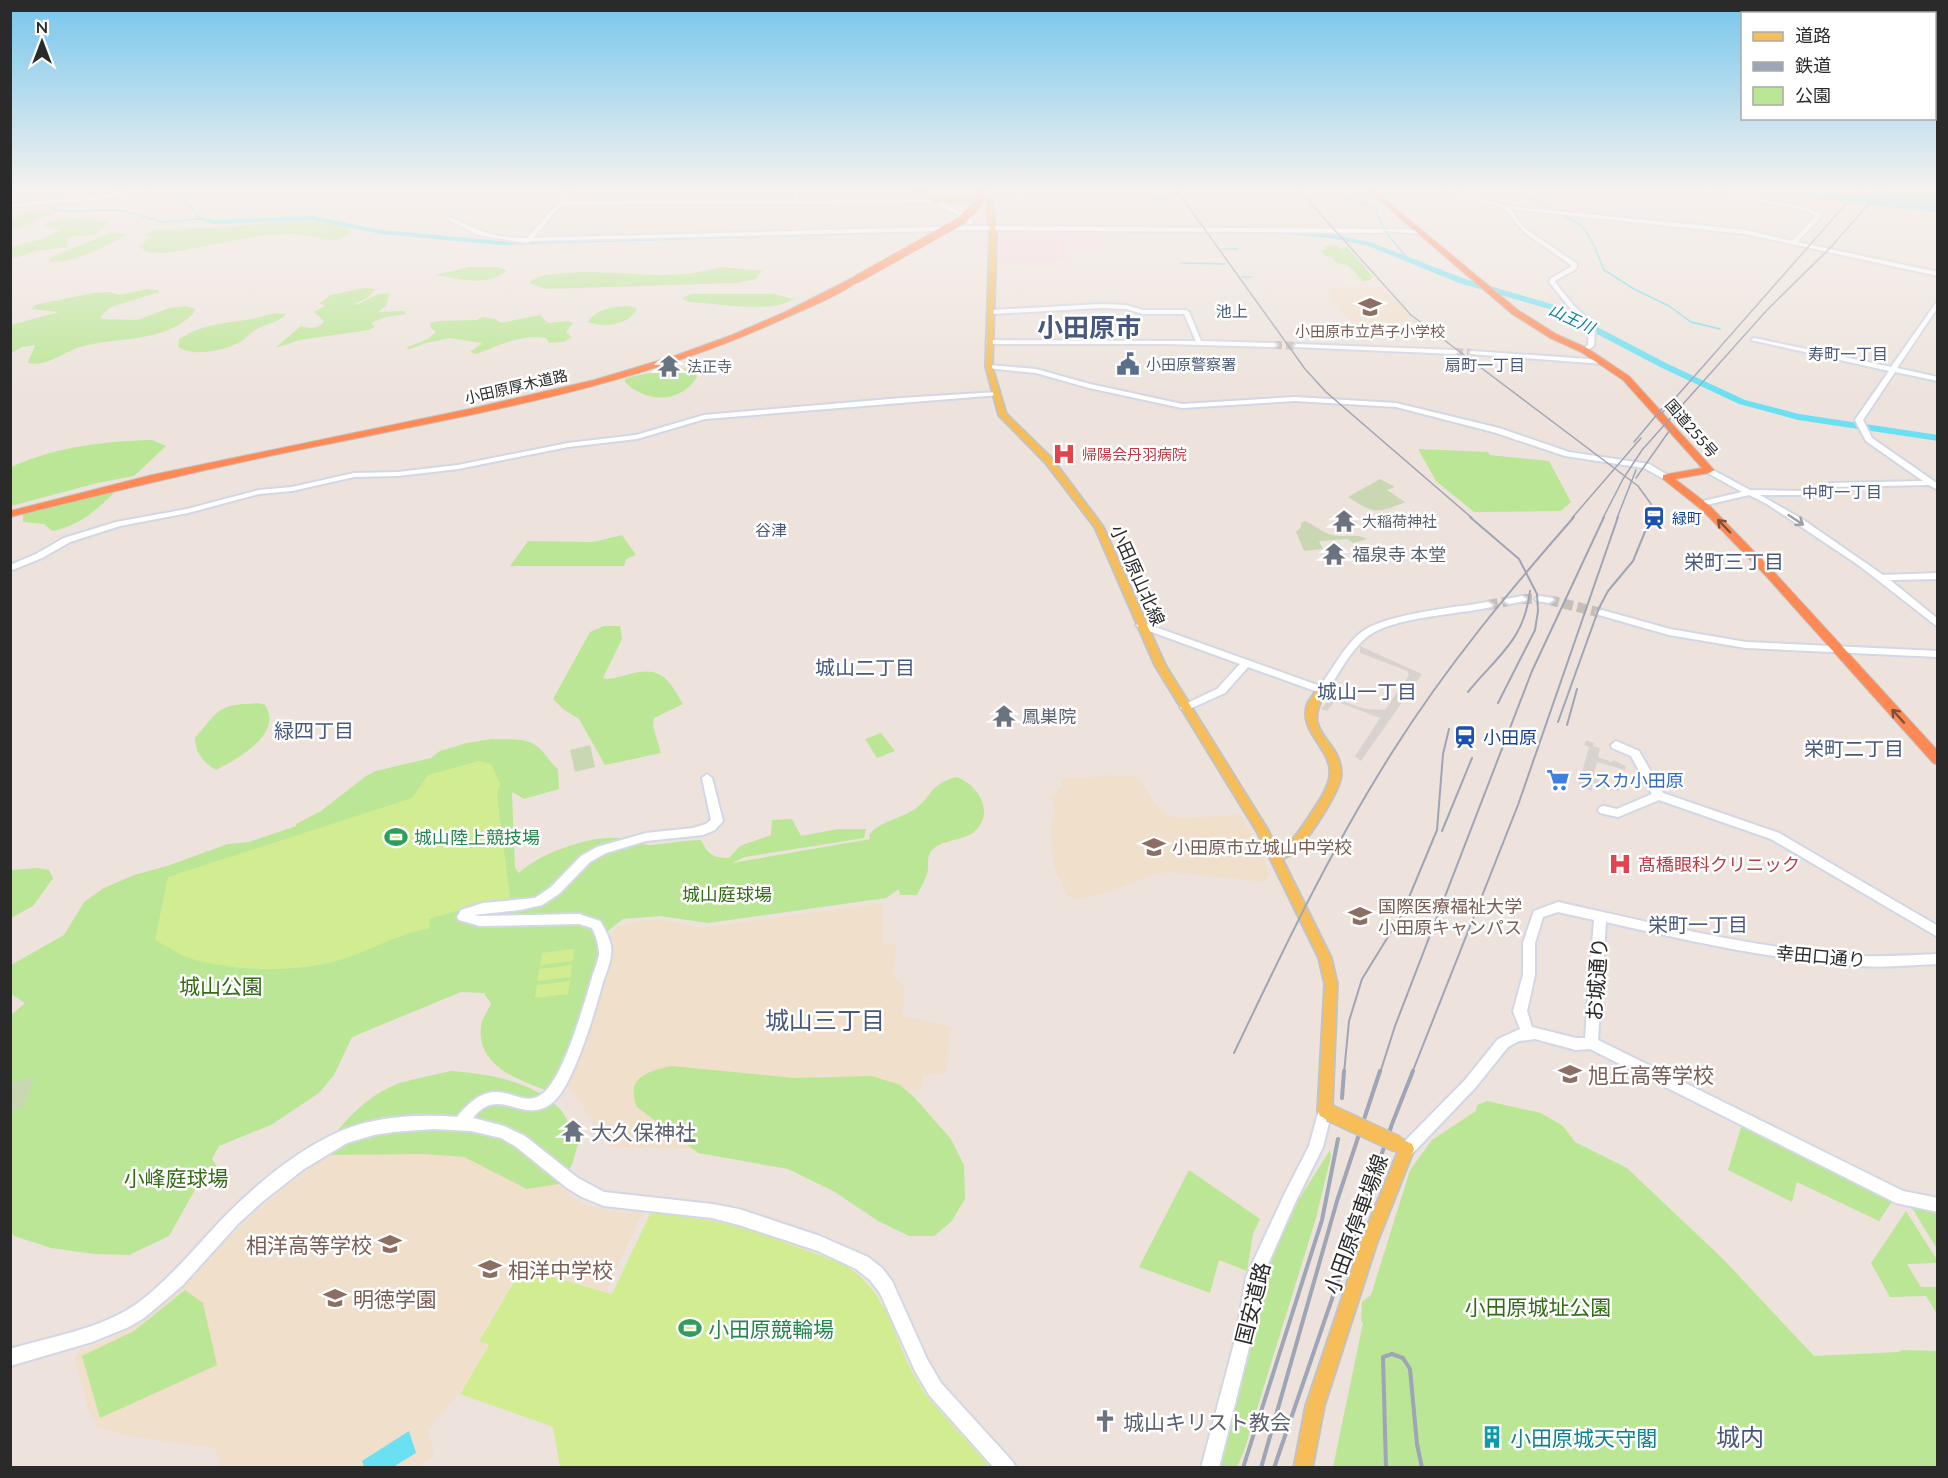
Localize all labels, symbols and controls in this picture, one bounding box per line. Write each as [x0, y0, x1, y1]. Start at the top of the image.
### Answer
north arrow [12, 12, 72, 72]
legend [1741, 12, 1936, 120]
text: N [36, 17, 48, 36]
text: 道路 [1795, 24, 1831, 46]
text: 鉄道 [1795, 54, 1831, 76]
text: 公園 [1795, 84, 1831, 106]
school or university icon: 小田原市立芦子小学校 [1357, 294, 1383, 320]
water label: 山王川 [1546, 299, 1600, 338]
district label: 池上 [1216, 301, 1248, 320]
district label: 小田原市 [1037, 311, 1141, 343]
place label: 小田原市立芦子小学校 [1295, 322, 1445, 340]
district label: 寿町一丁目 [1808, 344, 1888, 363]
public building icon: 小田原警察署 [1115, 351, 1141, 377]
temple icon: 法正寺 [656, 353, 682, 379]
place label: 小田原警察署 [1146, 355, 1236, 373]
district label: 扇町一丁目 [1445, 355, 1525, 374]
place label: 法正寺 [687, 357, 732, 375]
street label: 小田原厚木道路 [463, 365, 569, 407]
street label: 国道255号 [1662, 395, 1722, 461]
hospital icon: 帰陽会丹羽病院 [1051, 441, 1077, 467]
place label: 帰陽会丹羽病院 [1082, 445, 1187, 463]
district label: 中町一丁目 [1802, 482, 1882, 501]
station icon: 緑町 [1641, 505, 1667, 531]
temple icon: 大稲荷神社 [1331, 508, 1357, 534]
place label: 緑町 [1672, 509, 1702, 527]
place label: 大稲荷神社 [1362, 512, 1437, 530]
one-way arrow [1788, 513, 1805, 526]
one-way arrow [1717, 519, 1731, 534]
district label: 谷津 [755, 520, 787, 539]
street label: 小田原山北線 [1106, 521, 1170, 629]
temple icon: 福泉寺 本堂 [1321, 541, 1347, 567]
place label: 福泉寺 本堂 [1352, 543, 1447, 565]
district label: 栄町三丁目 [1684, 549, 1784, 573]
district label: 城山二丁目 [815, 655, 915, 679]
district label: 城山一丁目 [1317, 679, 1417, 703]
temple icon: 鳳巣院 [991, 703, 1017, 729]
place label: 鳳巣院 [1022, 705, 1076, 727]
one-way arrow [1891, 709, 1905, 724]
district label: 緑四丁目 [274, 718, 354, 742]
station icon: 小田原 [1452, 724, 1478, 750]
place label: 小田原 [1483, 726, 1537, 748]
district label: 栄町二丁目 [1804, 736, 1904, 760]
supermarket icon: ラスカ小田原 [1545, 767, 1571, 793]
place label: ラスカ小田原 [1576, 769, 1684, 791]
sports icon: 城山陸上競技場 [383, 824, 409, 850]
place label: 城山陸上競技場 [414, 826, 540, 848]
school or university icon: 小田原市立城山中学校 [1141, 834, 1167, 860]
place label: 小田原市立城山中学校 [1172, 836, 1352, 858]
hospital icon: 髙橋眼科クリニック [1607, 851, 1633, 877]
place label: 髙橋眼科クリニック [1638, 853, 1800, 875]
park label: 城山庭球場 [682, 883, 772, 905]
place label: 国際医療福祉大学 小田原キャンパス [1378, 895, 1522, 938]
school or university icon: 国際医療福祉大学 小田原キャンパス [1347, 903, 1373, 929]
district label: 栄町一丁目 [1648, 912, 1748, 936]
street label: お城通り [1581, 936, 1611, 1022]
street label: 幸田口通り [1775, 941, 1867, 971]
park label: 城山公園 [179, 973, 263, 998]
district label: 城山三丁目 [765, 1005, 885, 1034]
school or university icon: 旭丘高等学校 [1557, 1061, 1583, 1087]
place label: 旭丘高等学校 [1588, 1062, 1714, 1087]
temple icon: 大久保神社 [560, 1118, 586, 1144]
place label: 大久保神社 [591, 1119, 696, 1144]
street label: 小田原停車場線 [1318, 1151, 1392, 1297]
park label: 小峰庭球場 [124, 1165, 229, 1190]
school or university icon: 相洋高等学校 [377, 1231, 403, 1257]
place label: 相洋高等学校 [246, 1232, 372, 1257]
school or university icon: 相洋中学校 [477, 1256, 503, 1282]
place label: 相洋中学校 [508, 1257, 613, 1282]
street label: 国安道路 [1230, 1259, 1274, 1347]
school or university icon: 明徳学園 [322, 1285, 348, 1311]
place label: 明徳学園 [353, 1286, 437, 1311]
park label: 小田原城址公園 [1465, 1294, 1612, 1319]
sports icon: 小田原競輪場 [677, 1315, 703, 1341]
place label: 小田原競輪場 [708, 1316, 834, 1341]
church icon: 城山キリスト教会 [1092, 1408, 1118, 1434]
place label: 城山キリスト教会 [1123, 1409, 1291, 1434]
district label: 城内 [1716, 1422, 1764, 1451]
building icon: 小田原城天守閣 [1479, 1424, 1505, 1450]
place label: 小田原城天守閣 [1510, 1425, 1657, 1450]

